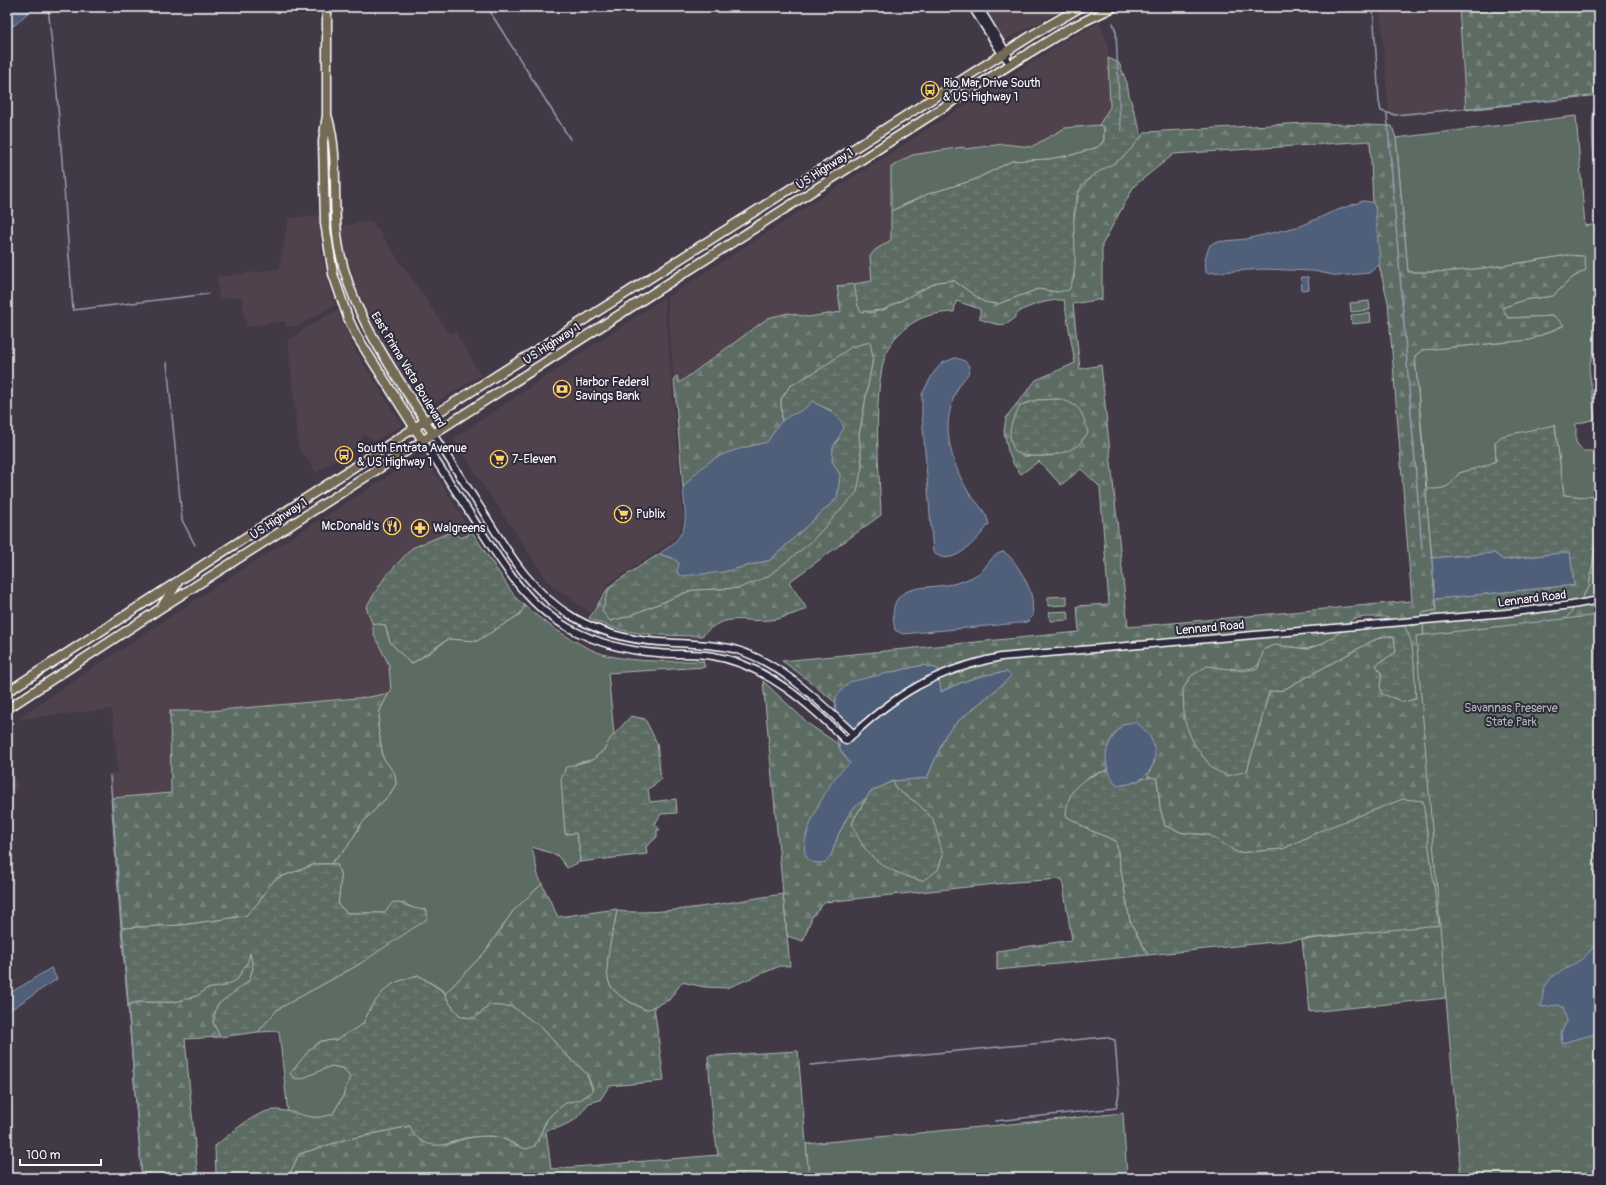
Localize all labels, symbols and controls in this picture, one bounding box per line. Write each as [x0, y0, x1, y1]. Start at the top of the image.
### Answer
place label: Rio Mar Drive South & US Highway 1 [943, 76, 1041, 105]
bus stop icon: Rio Mar Drive South & US Highway 1 [920, 80, 940, 100]
street label: US Highway 1 [794, 145, 856, 193]
street label: East Prima Vista Boulevard [367, 309, 449, 431]
street label: US Highway 1 [521, 320, 583, 368]
place label: Harbor Federal Savings Bank [575, 375, 649, 404]
bank icon: Harbor Federal Savings Bank [552, 379, 572, 399]
place label: South Entrata Avenue & US Highway 1 [357, 441, 467, 470]
bus stop icon: South Entrata Avenue & US Highway 1 [334, 445, 354, 465]
supermarket icon: 7-Eleven [489, 449, 509, 469]
place label: 7-Eleven [512, 452, 557, 467]
street label: US Highway 1 [248, 495, 310, 543]
supermarket icon: Publix [613, 504, 633, 524]
place label: Publix [636, 507, 666, 522]
restaurant icon: McDonald's [382, 516, 402, 536]
pharmacy icon: Walgreens [410, 518, 430, 538]
place label: McDonald's [322, 519, 380, 534]
place label: Walgreens [433, 521, 486, 536]
street label: Lennard Road [1497, 587, 1567, 611]
street label: Lennard Road [1175, 618, 1245, 638]
park label: Savannas Preserve State Park [1464, 701, 1558, 730]
scale bar [20, 1141, 101, 1167]
text: 100 m [26, 1148, 61, 1163]

